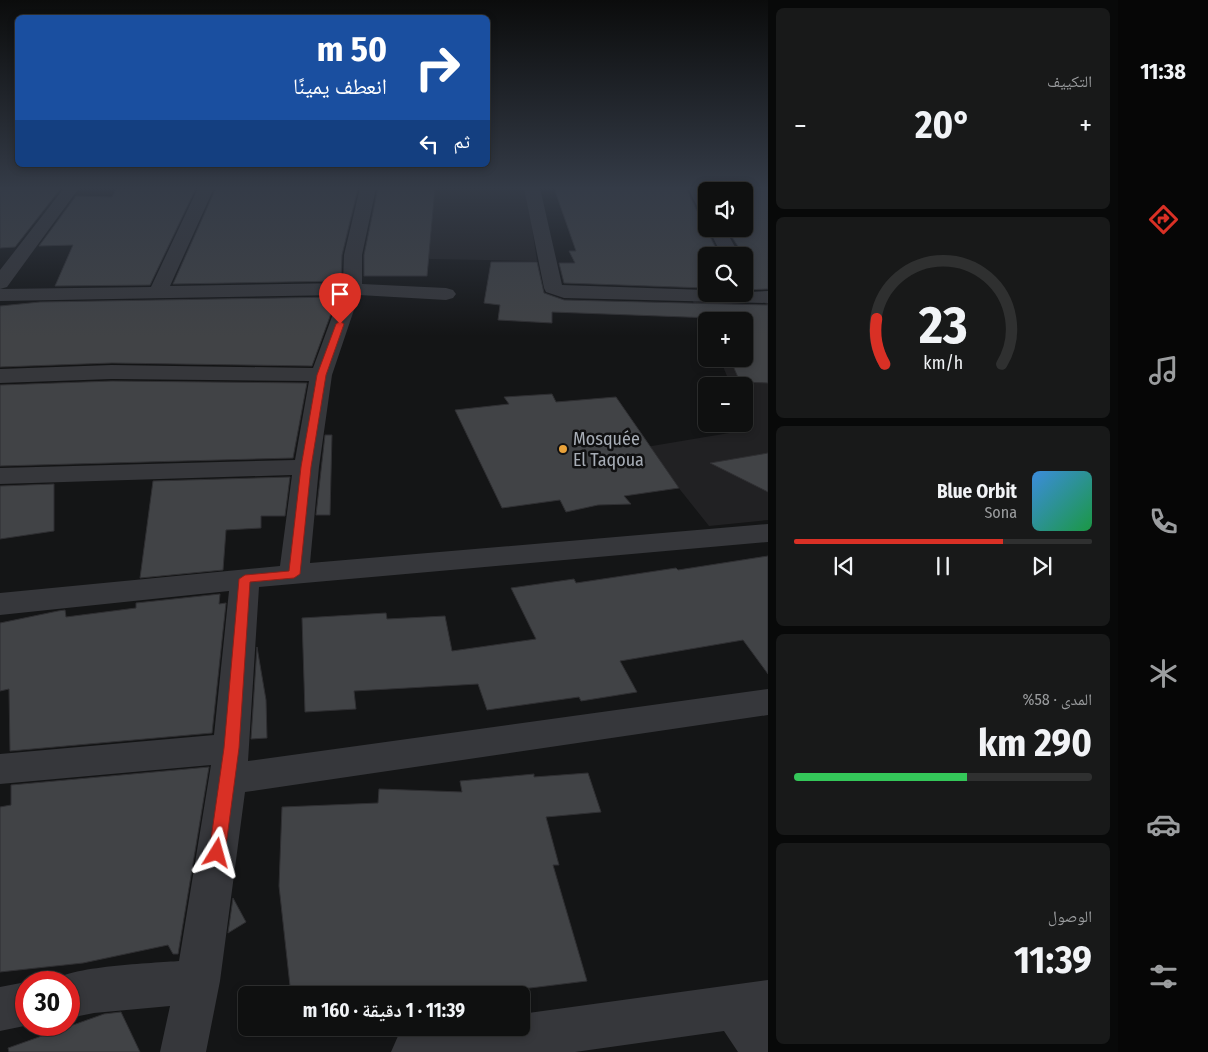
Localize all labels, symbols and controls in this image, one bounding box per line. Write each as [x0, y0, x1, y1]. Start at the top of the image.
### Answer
text: 50 m [317, 28, 387, 70]
icon: right [405, 35, 470, 100]
text: 11:38 [1140, 58, 1186, 85]
text: التكييف [1047, 72, 1092, 91]
text: انعطف يمينًا [293, 73, 387, 100]
text: 20° [915, 102, 971, 148]
text: − [794, 109, 807, 142]
text: + [1079, 109, 1092, 142]
icon: left [415, 130, 443, 158]
text: ثم [453, 130, 470, 153]
map controls [698, 182, 753, 432]
button: sound [698, 182, 753, 237]
icon: directions [1146, 202, 1181, 237]
button: search [698, 247, 753, 302]
pin [319, 273, 361, 324]
icon: arrive [326, 280, 354, 308]
text: 23 [918, 294, 967, 357]
button: + [698, 312, 753, 367]
text: km/h [923, 352, 963, 374]
icon: music [1146, 353, 1181, 388]
button: − [698, 377, 753, 432]
place label: Mosquée El Taqoua [573, 428, 644, 471]
marker: Mosquée El Taqoua [557, 443, 569, 455]
text: Blue Orbit [937, 480, 1017, 503]
text: Sona [984, 503, 1017, 522]
icon: phone [1146, 504, 1181, 539]
icon: previous [830, 552, 858, 580]
icon: pause [929, 552, 957, 580]
icon: next [1028, 552, 1056, 580]
icon: climate [1146, 656, 1181, 691]
text: المدى · 58% [1022, 690, 1092, 709]
text: 290 km [978, 720, 1092, 766]
icon: car [1146, 807, 1181, 842]
position arrow [190, 826, 242, 878]
text: الوصول [1048, 907, 1092, 926]
text: 11:39 [1014, 937, 1092, 983]
icon: filters [1146, 959, 1181, 994]
speed limit sign: 30 [15, 971, 80, 1036]
text: 11:39 · 1 دقيقة · 160 m [303, 999, 465, 1022]

